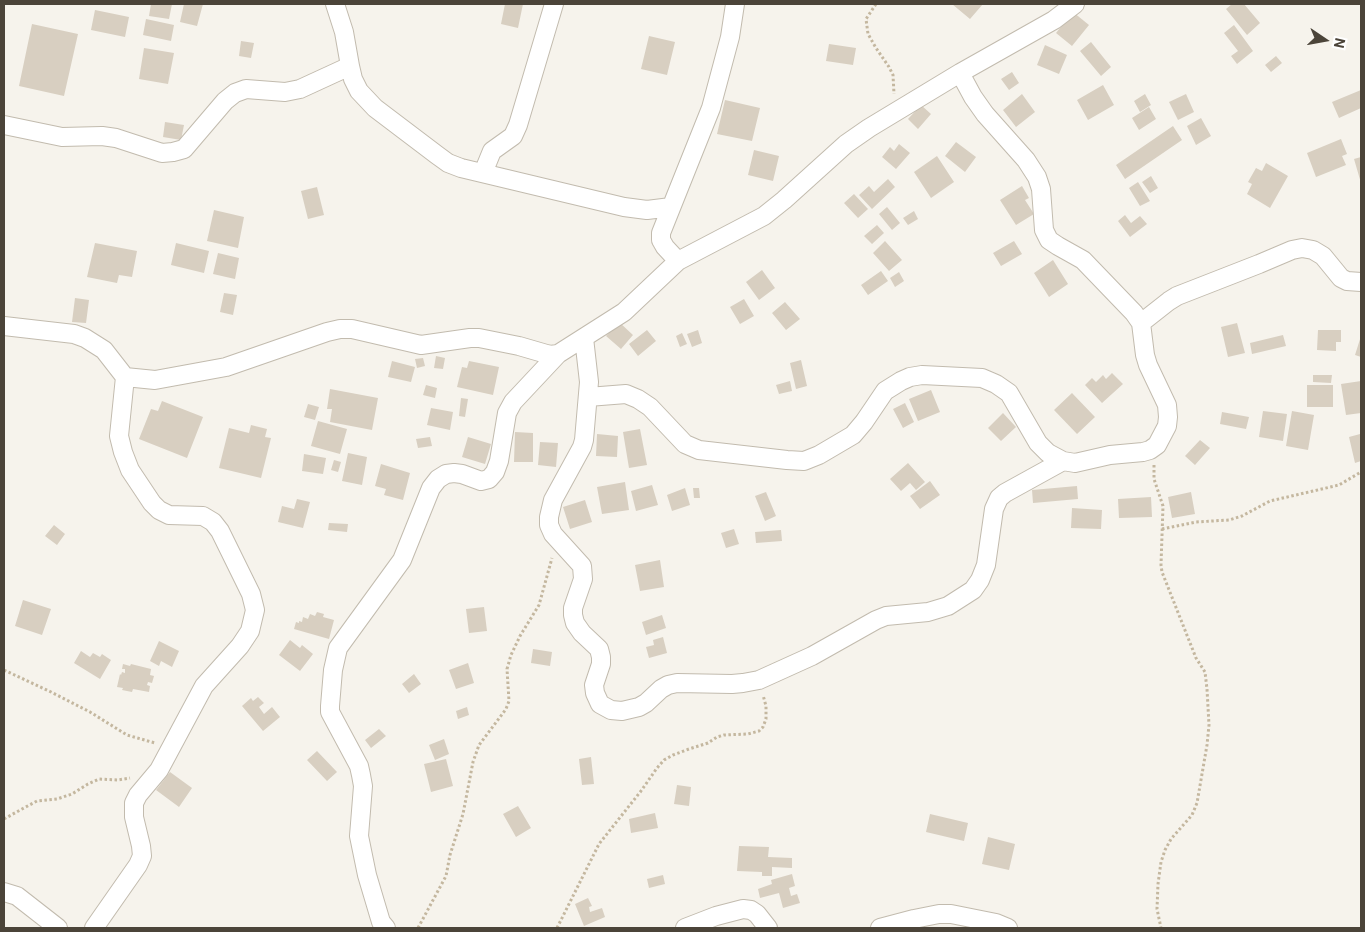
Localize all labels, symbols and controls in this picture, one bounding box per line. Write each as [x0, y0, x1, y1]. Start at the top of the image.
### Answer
north arrow [1300, 15, 1350, 65]
text: N [1331, 37, 1349, 50]

